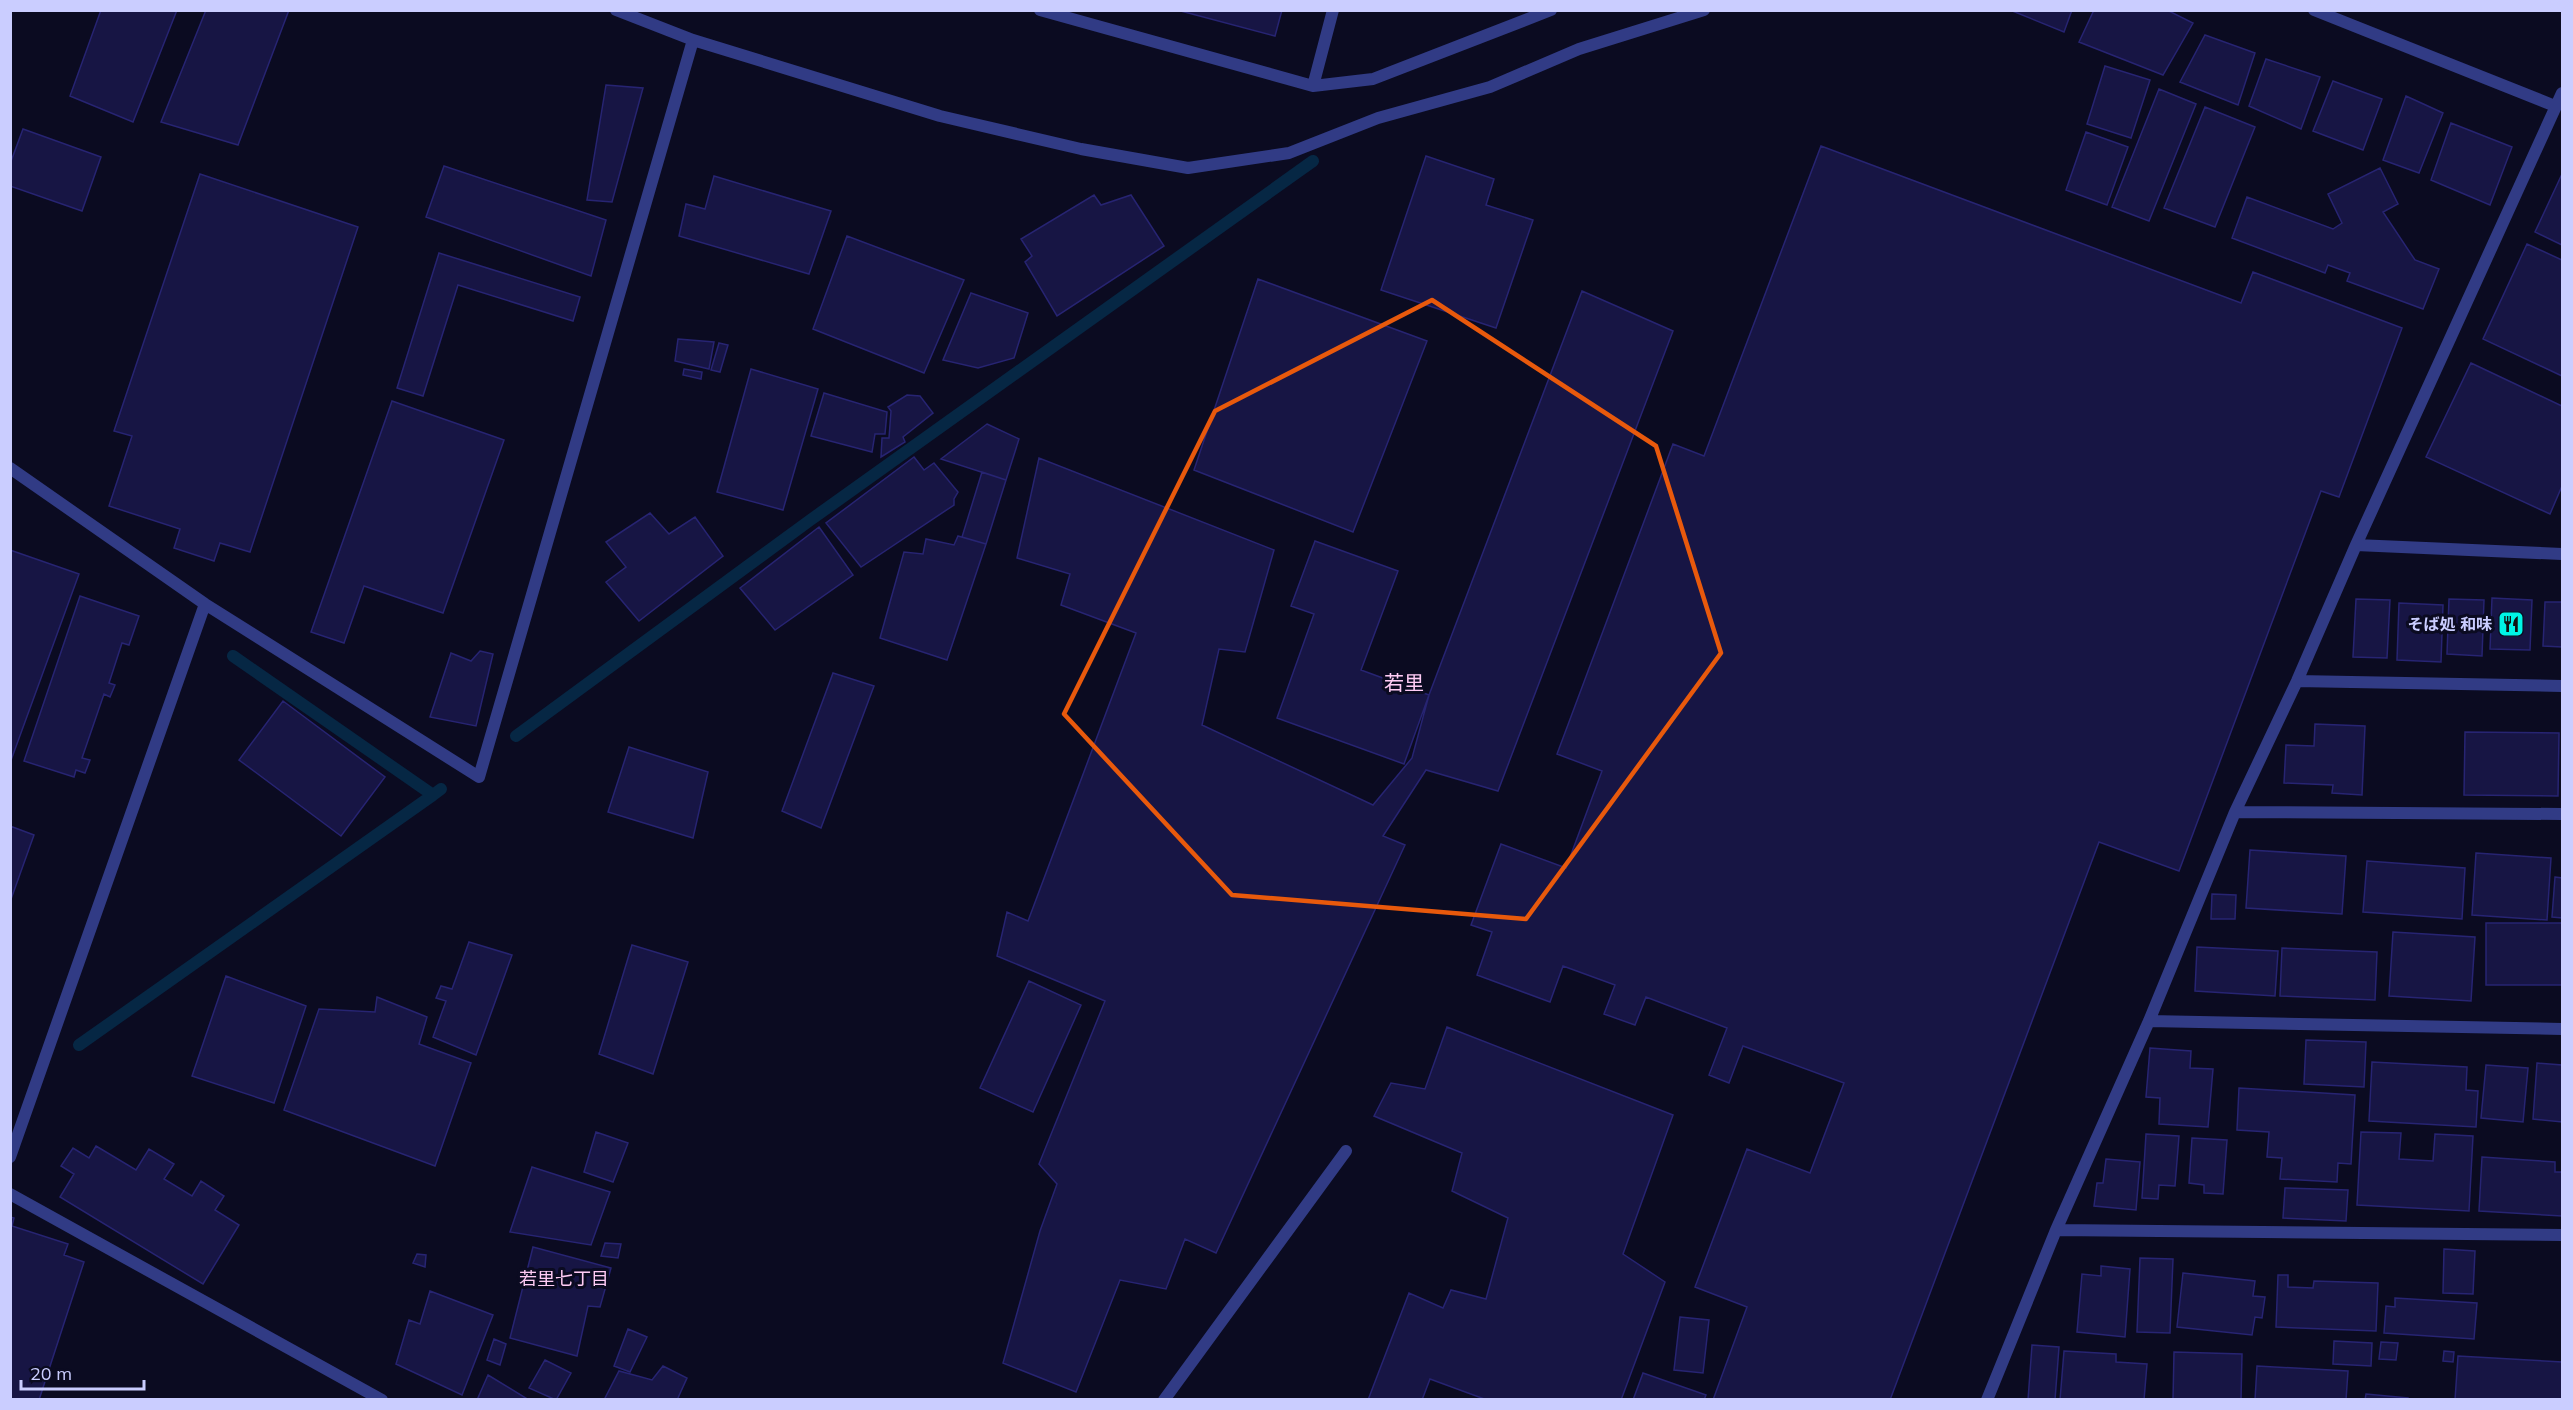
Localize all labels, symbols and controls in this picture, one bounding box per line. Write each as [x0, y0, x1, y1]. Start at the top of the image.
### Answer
restaurant icon: そば処 和味 [2496, 609, 2526, 639]
place label: そば処 和味 [2408, 614, 2492, 634]
district label: 若里 [1384, 670, 1424, 695]
district label: 若里七丁目 [519, 1267, 609, 1290]
scale bar [21, 1353, 144, 1391]
text: 20 m [30, 1362, 72, 1385]

